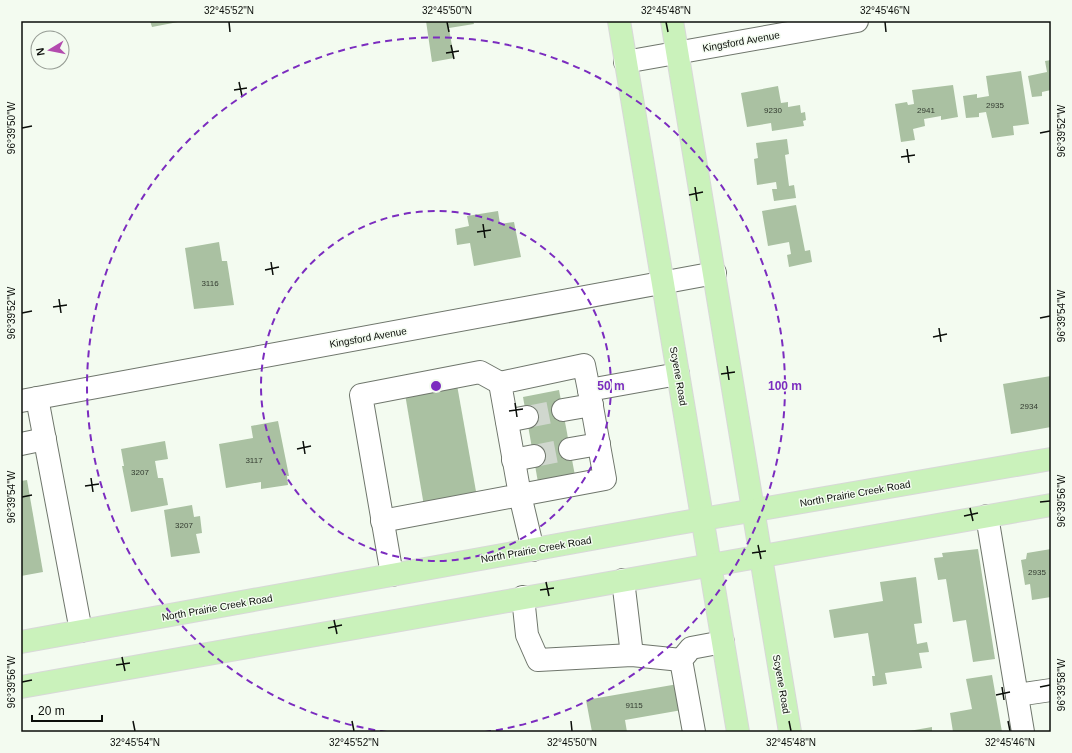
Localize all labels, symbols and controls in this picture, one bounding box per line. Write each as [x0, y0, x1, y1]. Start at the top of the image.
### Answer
text: 32°45'52"N [204, 5, 254, 16]
text: 32°45'50"N [422, 5, 472, 16]
text: 32°45'48"N [641, 5, 691, 16]
text: 32°45'46"N [860, 5, 910, 16]
street label: Kingsford Avenue [702, 29, 781, 54]
north arrow [30, 30, 70, 70]
text: N [34, 47, 47, 57]
text: 96°39'50"W [6, 101, 17, 154]
house number: 2935 [986, 101, 1004, 110]
text: 96°39'52"W [1056, 104, 1067, 157]
house number: 9230 [764, 106, 782, 115]
house number: 2941 [917, 106, 935, 115]
house number: 3116 [201, 279, 219, 288]
text: 96°39'52"W [6, 286, 17, 339]
text: 96°39'54"W [1056, 289, 1067, 342]
street label: Kingsford Avenue [329, 325, 408, 350]
street label: Scyene Road [668, 346, 689, 407]
centre of rings [429, 379, 443, 393]
text: 50 m [597, 379, 625, 393]
text: 100 m [768, 379, 802, 393]
house number: 2934 [1020, 402, 1038, 411]
house number: 3117 [245, 456, 263, 465]
house number: 3207 [131, 468, 149, 477]
text: 96°39'54"W [6, 470, 17, 523]
text: 96°39'56"W [1056, 474, 1067, 527]
street label: North Prairie Creek Road [799, 478, 911, 509]
house number: 3207 [175, 521, 193, 530]
street label: North Prairie Creek Road [480, 534, 592, 565]
house number: 2935 [1028, 568, 1046, 577]
street label: North Prairie Creek Road [161, 592, 273, 623]
street label: Scyene Road [771, 654, 792, 715]
text: 96°39'56"W [6, 655, 17, 708]
text: 96°39'58"W [1056, 658, 1067, 711]
scale bar [32, 697, 102, 723]
house number: 9115 [625, 701, 643, 710]
text: 20 m [38, 704, 65, 718]
text: 32°45'54"N [110, 737, 160, 748]
text: 32°45'52"N [329, 737, 379, 748]
text: 32°45'50"N [547, 737, 597, 748]
text: 32°45'48"N [766, 737, 816, 748]
text: 32°45'46"N [985, 737, 1035, 748]

